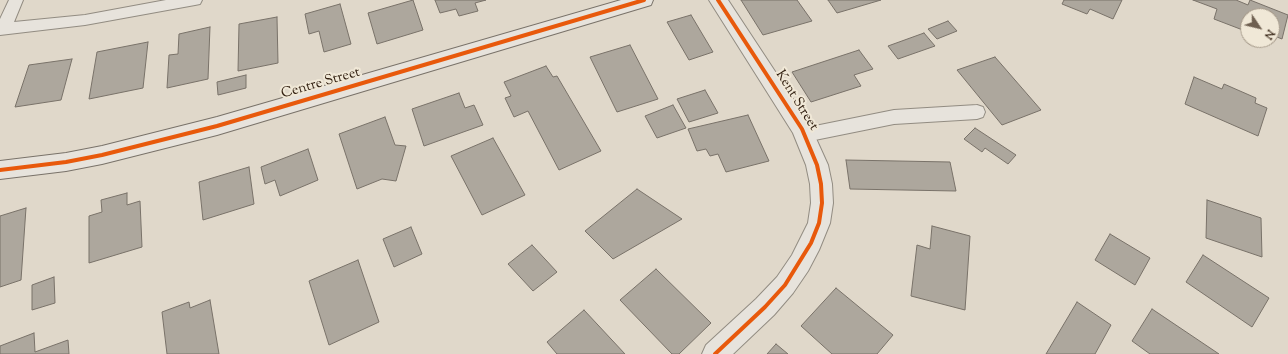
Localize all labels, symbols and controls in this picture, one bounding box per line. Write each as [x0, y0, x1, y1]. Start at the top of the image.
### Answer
north arrow [1240, 8, 1280, 48]
text: N [1260, 26, 1278, 42]
street label: Centre Street [280, 65, 362, 103]
street label: Kent Street [771, 68, 821, 134]

